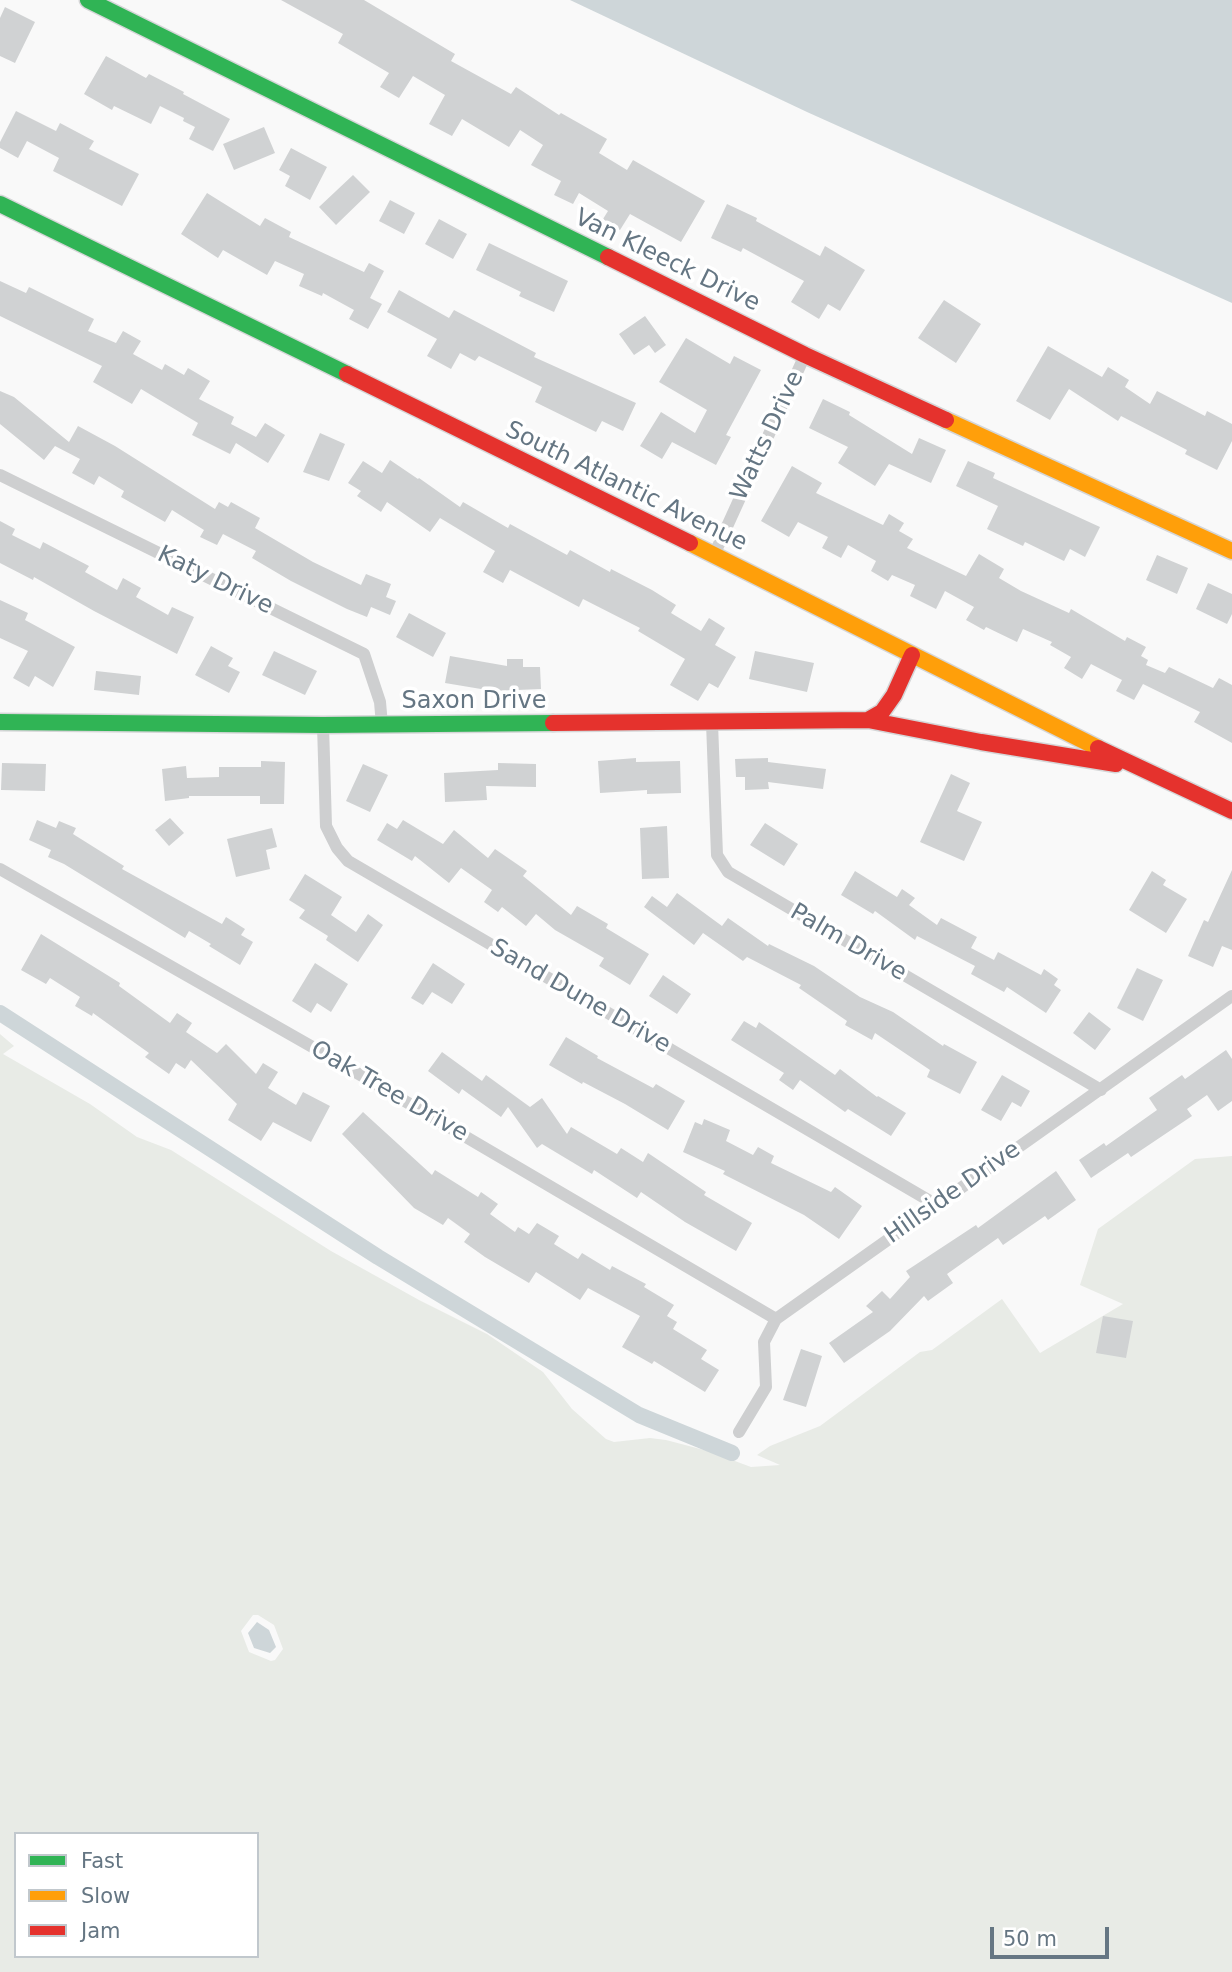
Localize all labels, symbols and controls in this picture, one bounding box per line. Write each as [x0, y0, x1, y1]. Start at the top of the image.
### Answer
street label: Van Kleeck Drive [570, 204, 764, 318]
street label: Watts Drive [725, 367, 811, 505]
street label: South Atlantic Avenue [500, 416, 752, 558]
street label: Katy Drive [152, 541, 278, 621]
street label: Saxon Drive [402, 688, 546, 716]
street label: Palm Drive [785, 898, 911, 988]
street label: Sand Dune Drive [485, 934, 675, 1060]
street label: Oak Tree Drive [305, 1035, 473, 1149]
street label: Hillside Drive [880, 1136, 1026, 1250]
legend [14, 1832, 259, 1958]
text: Fast [81, 1849, 123, 1873]
text: Slow [81, 1884, 130, 1908]
scale bar [994, 1912, 1113, 1956]
text: Jam [81, 1919, 121, 1943]
text: 50 m [1003, 1927, 1057, 1951]

